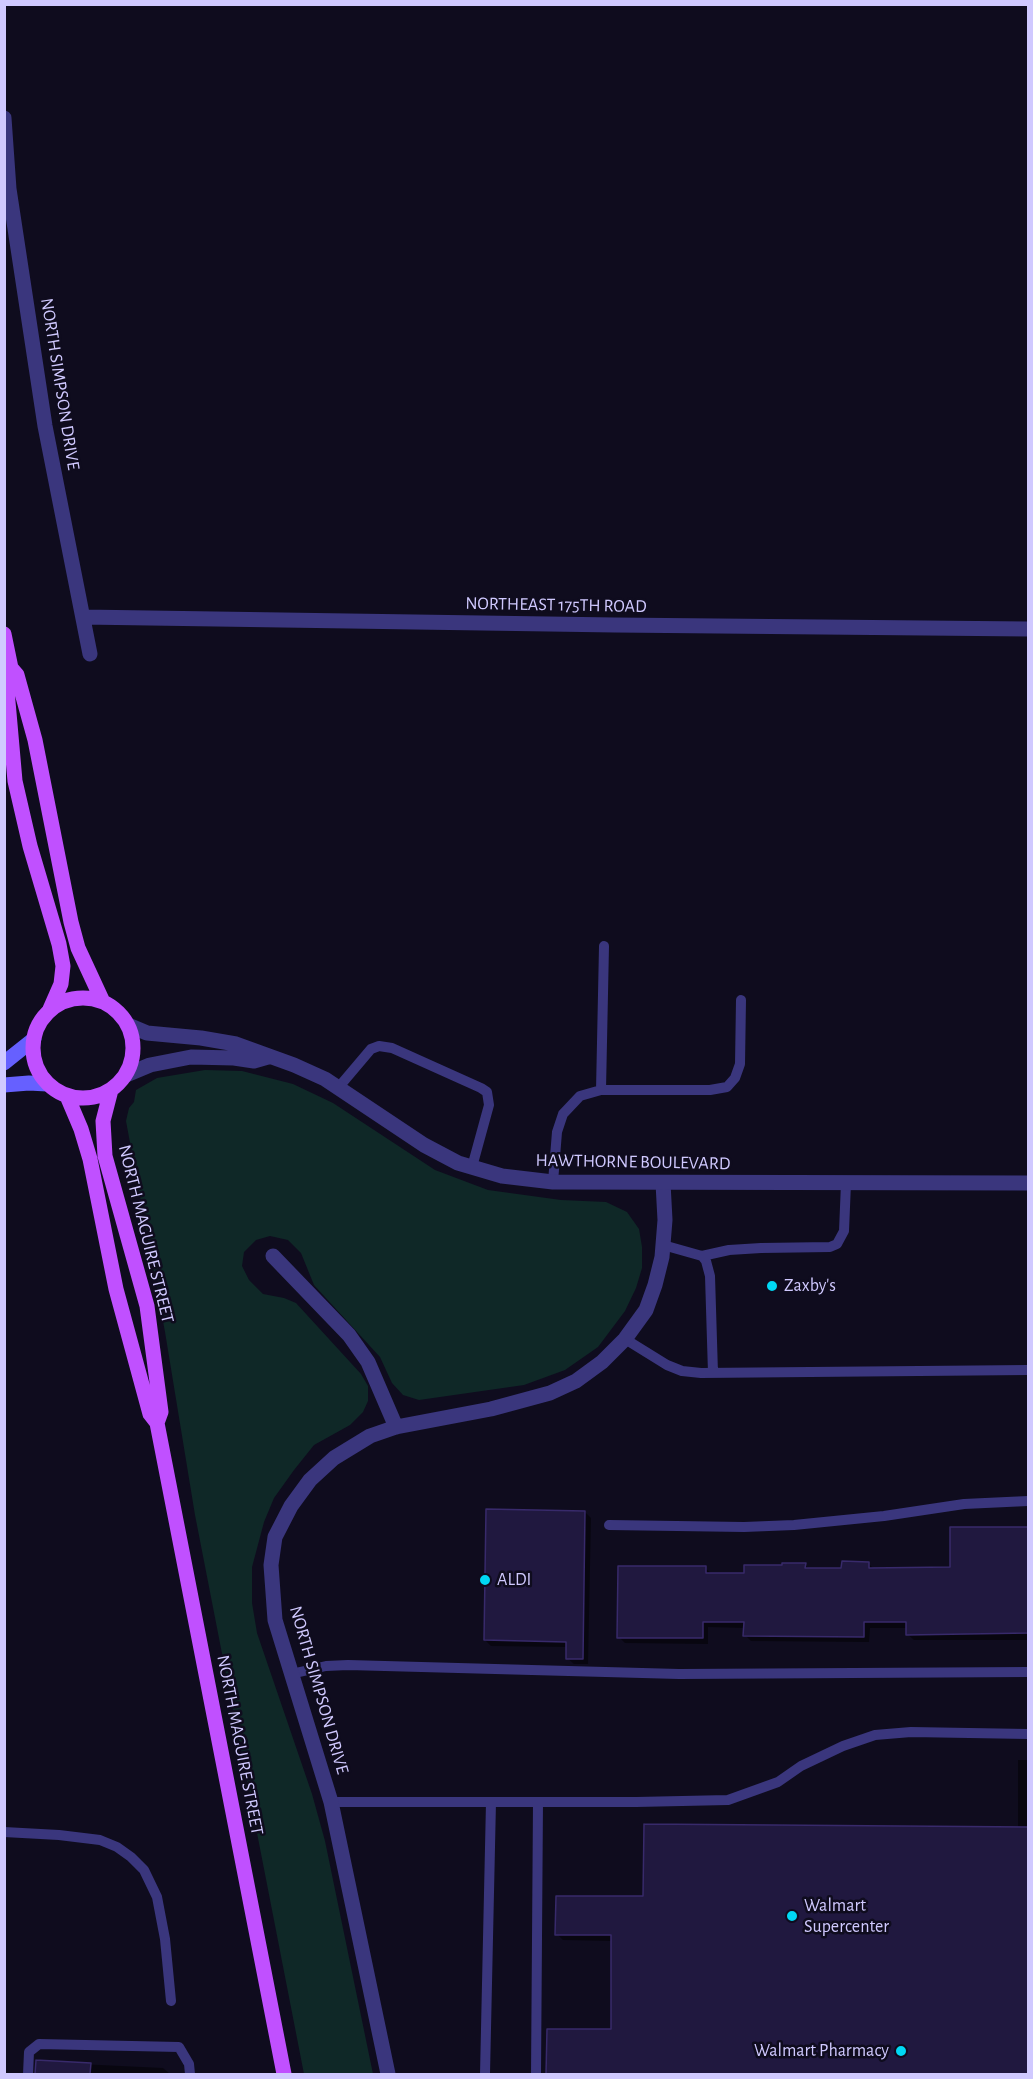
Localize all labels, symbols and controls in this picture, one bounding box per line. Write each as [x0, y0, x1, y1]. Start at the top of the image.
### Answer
street label: NORTH SIMPSON DRIVE [36, 296, 84, 472]
street label: NORTHEAST 175TH ROAD [465, 593, 647, 617]
street label: NORTH MAGUIRE STREET [113, 1143, 179, 1325]
street label: HAWTHORNE BOULEVARD [535, 1150, 731, 1174]
place label: Zaxby's [784, 1275, 836, 1297]
marker: Zaxby's [765, 1279, 779, 1293]
place label: ALDI [497, 1569, 531, 1591]
marker: ALDI [478, 1573, 492, 1587]
street label: NORTH SIMPSON DRIVE [285, 1603, 353, 1777]
street label: NORTH MAGUIRE STREET [212, 1653, 268, 1837]
place label: Walmart Supercenter [804, 1895, 889, 1938]
marker: Walmart Supercenter [785, 1909, 799, 1923]
place label: Walmart Pharmacy [754, 2040, 889, 2062]
marker: Walmart Pharmacy [894, 2044, 908, 2058]

